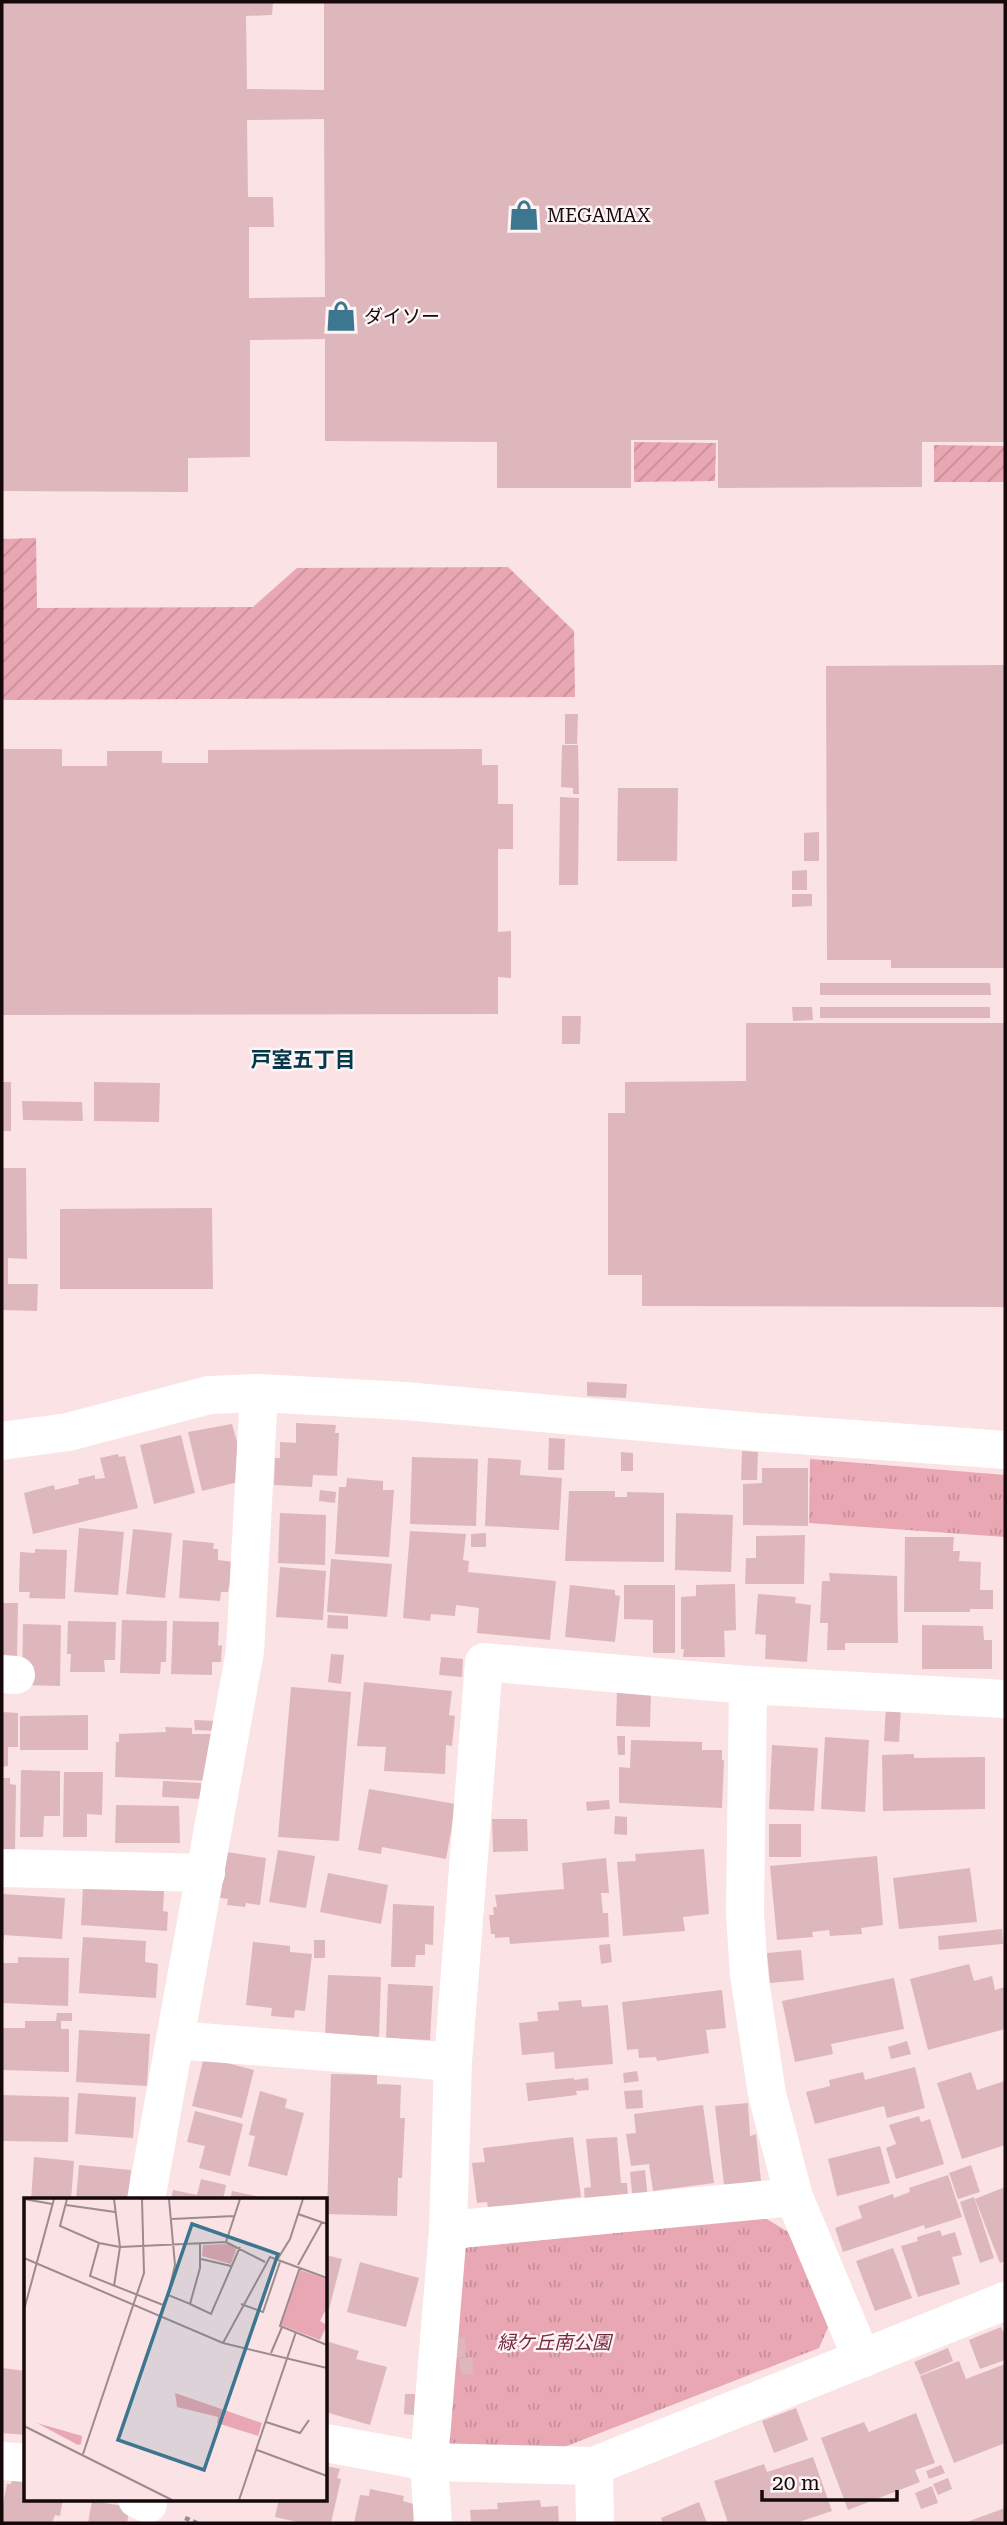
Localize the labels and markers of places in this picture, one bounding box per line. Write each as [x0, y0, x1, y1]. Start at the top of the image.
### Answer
shop icon: MEGAMAX [507, 198, 541, 232]
place label: MEGAMAX [547, 204, 651, 227]
shop icon: ダイソー [324, 299, 358, 333]
place label: ダイソー [364, 305, 440, 328]

